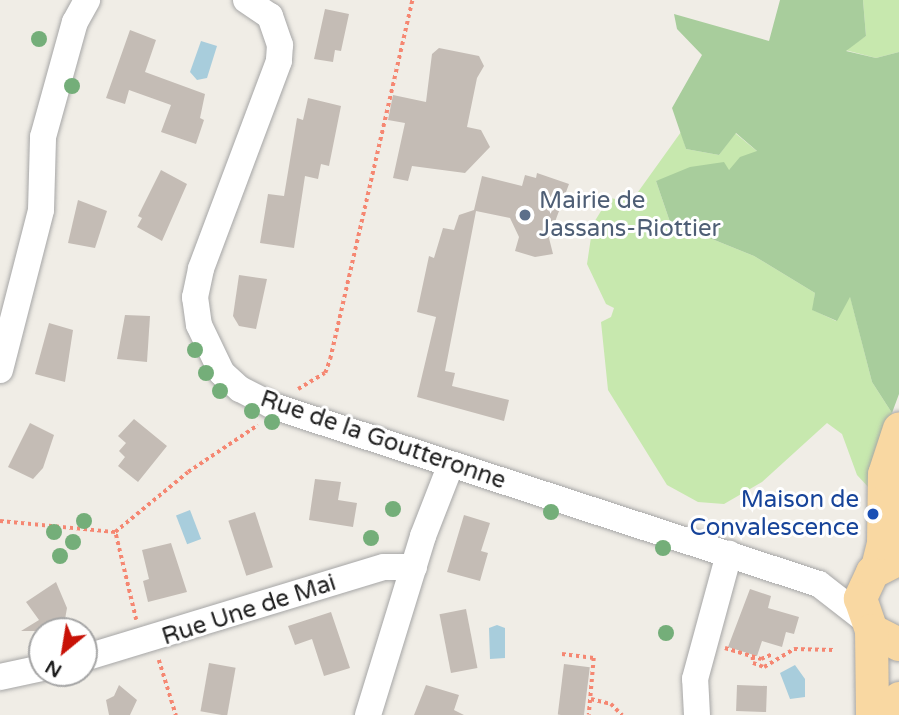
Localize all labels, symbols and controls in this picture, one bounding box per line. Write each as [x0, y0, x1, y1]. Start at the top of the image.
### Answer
place label: Mairie de Jassans-Riottier [539, 187, 721, 243]
marker: Mairie de Jassans-Riottier [517, 207, 533, 223]
street label: Rue de la Goutteronne [257, 384, 509, 496]
place label: Maison de Convalescence [689, 486, 859, 542]
marker: Maison de Convalescence [865, 506, 881, 522]
street label: Rue Une de Mai [158, 568, 340, 652]
north arrow [28, 617, 98, 687]
text: N [41, 655, 66, 682]

